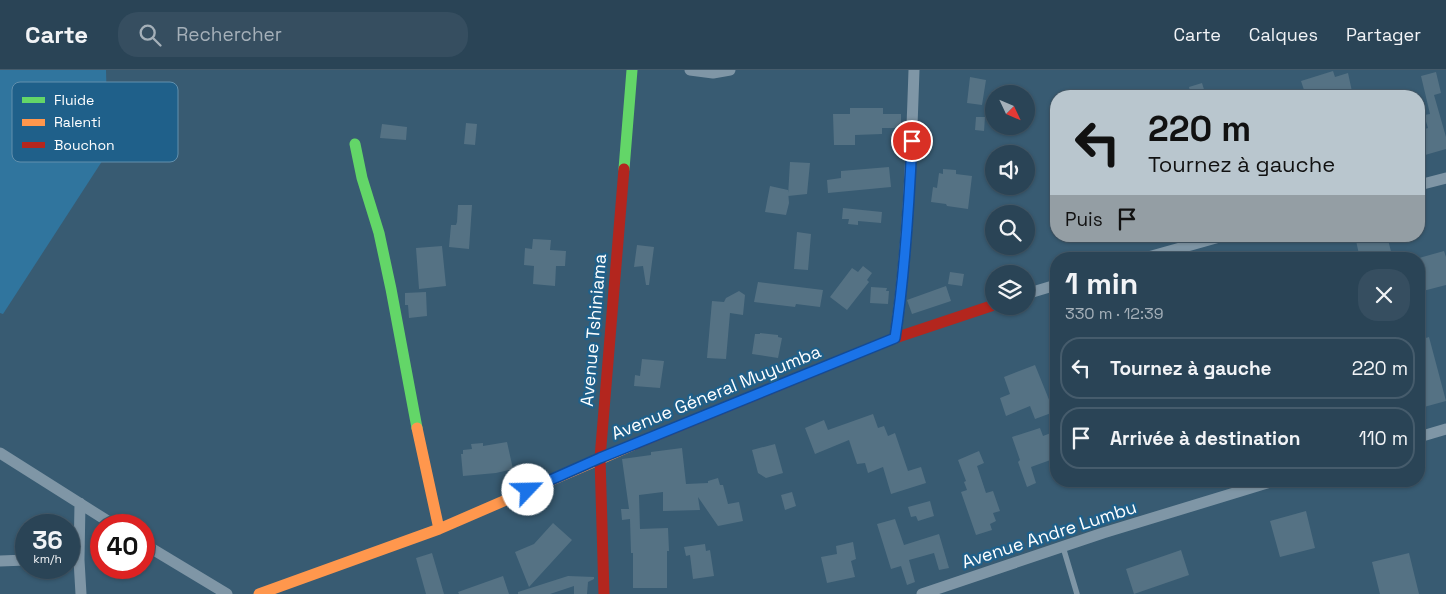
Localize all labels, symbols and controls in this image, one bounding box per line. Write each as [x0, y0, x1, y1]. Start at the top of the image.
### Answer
search box [118, 12, 468, 57]
text: Carte [25, 19, 88, 50]
icon: search [136, 21, 164, 49]
text: Rechercher [176, 22, 282, 47]
text: Carte [1174, 23, 1221, 46]
text: Calques [1249, 23, 1318, 46]
text: Partager [1346, 23, 1421, 46]
legend [12, 82, 178, 162]
north arrow [985, 85, 1035, 135]
map controls [985, 85, 1035, 315]
text: Fluide [54, 91, 94, 109]
text: 220 m [1148, 107, 1251, 151]
icon: left [1065, 110, 1130, 175]
text: Ralenti [54, 113, 101, 131]
pin [891, 120, 933, 162]
icon: arrive [898, 127, 926, 155]
text: Bouchon [54, 136, 115, 154]
button: sound [985, 145, 1035, 195]
text: Tournez à gauche [1148, 150, 1335, 178]
button: search [985, 205, 1035, 255]
icon: arrive [1113, 205, 1141, 233]
text: Puis [1065, 207, 1103, 232]
street label: Avenue Tshiniama [575, 253, 611, 407]
text: 1 min [1065, 264, 1138, 303]
button: layers [985, 265, 1035, 315]
button: close [1358, 269, 1410, 321]
text: 330 m · 12:39 [1065, 303, 1164, 324]
street label: Avenue Géneral Muyumba [608, 339, 824, 445]
icon: left [1067, 354, 1095, 382]
text: Tournez à gauche [1110, 356, 1272, 381]
text: 220 m [1352, 356, 1408, 381]
icon: arrive [1067, 424, 1095, 452]
text: Arrivée à destination [1110, 426, 1300, 451]
text: 110 m [1359, 426, 1408, 451]
position arrow [501, 463, 553, 515]
street label: Avenue Andre Lumbu [959, 495, 1139, 573]
speed limit sign: 40 [90, 514, 155, 579]
text: 36 [32, 524, 63, 556]
text: km/h [33, 551, 62, 567]

